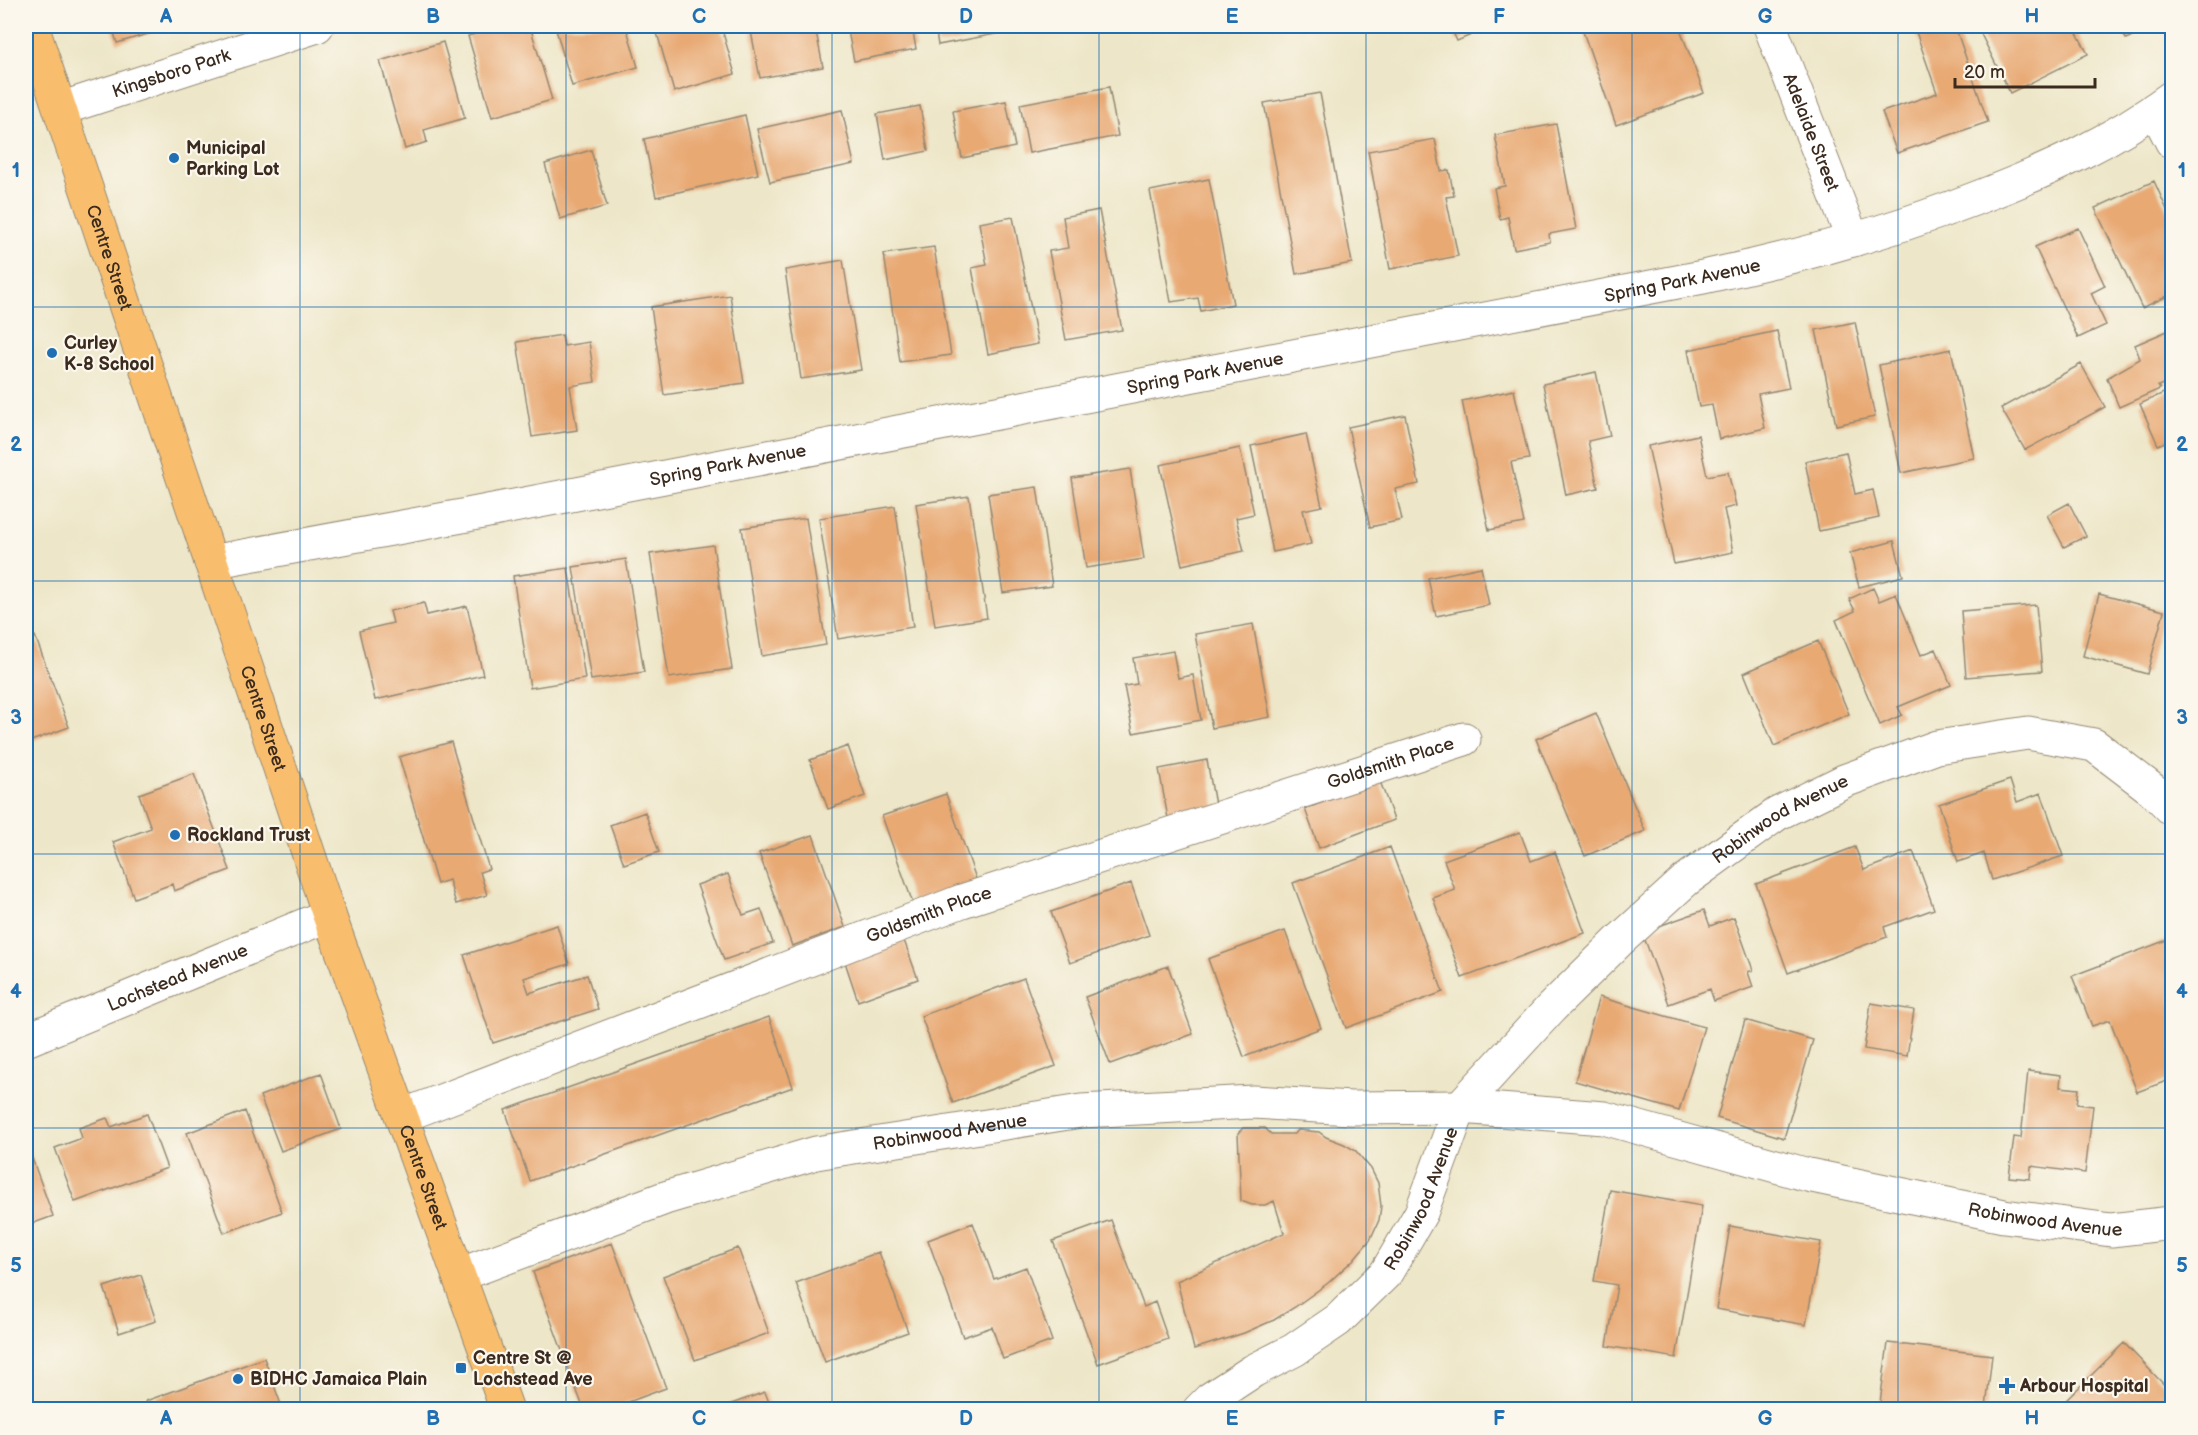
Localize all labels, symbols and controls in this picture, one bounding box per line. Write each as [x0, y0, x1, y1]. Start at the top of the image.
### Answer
text: A [159, 5, 173, 29]
text: B [426, 5, 440, 29]
text: C [692, 5, 706, 29]
text: D [959, 5, 973, 29]
text: E [1226, 5, 1239, 29]
text: F [1493, 5, 1505, 29]
text: G [1758, 5, 1773, 29]
text: H [2025, 5, 2039, 29]
street label: Kingsboro Park [110, 44, 233, 102]
scale bar [1955, 51, 2094, 89]
text: 20 m [1964, 62, 2005, 83]
street label: Adelaide Street [1779, 70, 1844, 195]
place label: Municipal Parking Lot [186, 138, 279, 180]
marker: Municipal Parking Lot [167, 151, 181, 165]
text: 1 [12, 159, 20, 183]
text: 1 [2178, 159, 2186, 183]
street label: Centre Street [82, 202, 137, 313]
street label: Spring Park Avenue [1602, 254, 1763, 306]
place label: Curley K-8 School [64, 333, 154, 375]
marker: Curley K-8 School [45, 346, 59, 360]
street label: Spring Park Avenue [1125, 347, 1285, 398]
text: 2 [10, 433, 22, 457]
text: 2 [2176, 433, 2188, 457]
street label: Spring Park Avenue [648, 439, 808, 490]
street label: Centre Street [236, 663, 291, 774]
text: 3 [10, 706, 22, 730]
text: 3 [2176, 706, 2188, 730]
street label: Goldsmith Place [1324, 732, 1457, 793]
street label: Robinwood Avenue [1708, 770, 1852, 868]
place label: Rockland Trust [187, 825, 310, 846]
marker: Rockland Trust [168, 828, 182, 842]
street label: Goldsmith Place [863, 882, 994, 947]
street label: Lochstead Avenue [104, 939, 251, 1016]
text: 4 [10, 980, 22, 1004]
text: 4 [2176, 980, 2188, 1004]
street label: Robinwood Avenue [871, 1109, 1029, 1154]
street label: Centre Street [395, 1122, 452, 1233]
street label: Robinwood Avenue [1379, 1124, 1462, 1274]
street label: Robinwood Avenue [1966, 1198, 2124, 1240]
text: 5 [10, 1254, 22, 1278]
text: 5 [2176, 1254, 2188, 1278]
place label: Centre St @ Lochstead Ave [473, 1348, 593, 1390]
marker: Centre St @ Lochstead Ave [454, 1361, 468, 1375]
place label: BIDHC Jamaica Plain [250, 1369, 427, 1390]
marker: BIDHC Jamaica Plain [231, 1372, 245, 1386]
place label: Arbour Hospital [2019, 1376, 2149, 1397]
marker: Arbour Hospital [1998, 1377, 2016, 1395]
text: A [159, 1407, 173, 1431]
text: B [426, 1407, 440, 1431]
text: C [692, 1407, 706, 1431]
text: D [959, 1407, 973, 1431]
text: E [1226, 1407, 1239, 1431]
text: F [1493, 1407, 1505, 1431]
text: G [1758, 1407, 1773, 1431]
text: H [2025, 1407, 2039, 1431]

